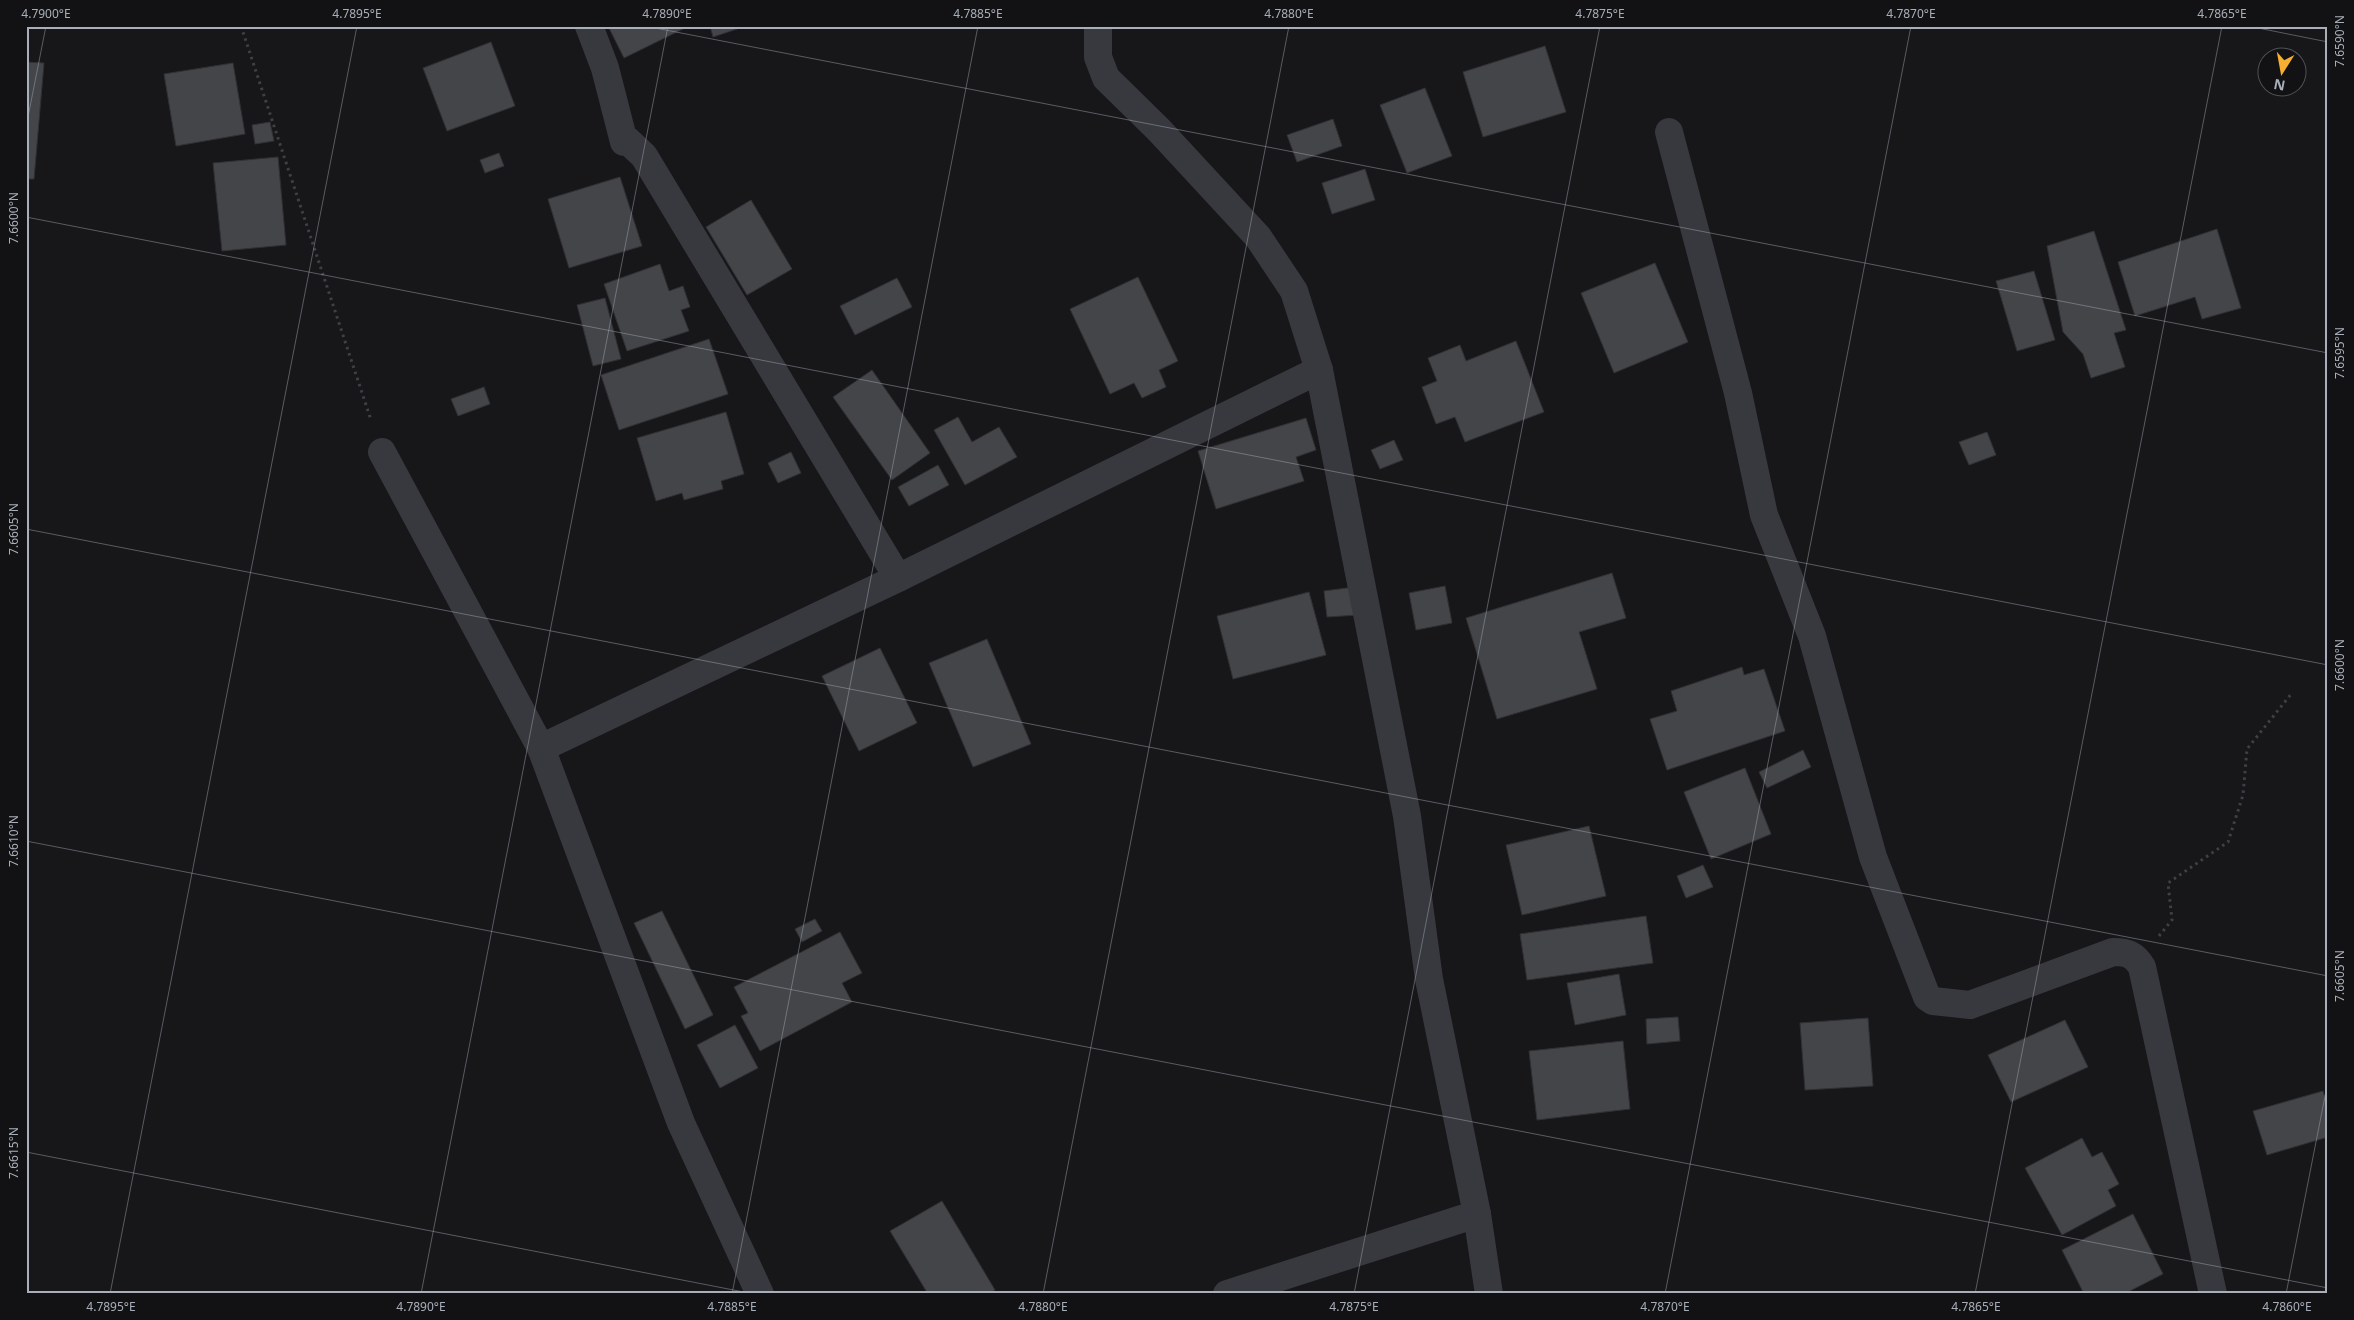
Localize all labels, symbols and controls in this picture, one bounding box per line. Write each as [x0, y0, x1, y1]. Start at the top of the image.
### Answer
text: 4.7900°E [21, 5, 71, 22]
text: 4.7895°E [332, 5, 382, 22]
text: 4.7890°E [642, 5, 692, 22]
text: 4.7885°E [953, 5, 1003, 22]
text: 4.7880°E [1264, 5, 1314, 22]
text: 4.7875°E [1575, 5, 1625, 22]
text: 4.7870°E [1886, 5, 1936, 22]
text: 4.7865°E [2197, 5, 2247, 22]
text: 7.6590°N [2331, 15, 2348, 67]
north arrow [2256, 48, 2306, 98]
text: N [2272, 75, 2287, 96]
text: 7.6600°N [5, 192, 22, 244]
text: 7.6595°N [2331, 327, 2348, 379]
text: 7.6605°N [5, 503, 22, 555]
text: 7.6600°N [2331, 639, 2348, 691]
text: 7.6610°N [5, 815, 22, 867]
text: 7.6605°N [2331, 950, 2348, 1002]
text: 7.6615°N [5, 1127, 22, 1179]
text: 4.7895°E [86, 1298, 136, 1315]
text: 4.7890°E [396, 1298, 446, 1315]
text: 4.7885°E [707, 1298, 757, 1315]
text: 4.7880°E [1018, 1298, 1068, 1315]
text: 4.7875°E [1329, 1298, 1379, 1315]
text: 4.7870°E [1640, 1298, 1690, 1315]
text: 4.7865°E [1951, 1298, 2001, 1315]
text: 4.7860°E [2262, 1298, 2312, 1315]

